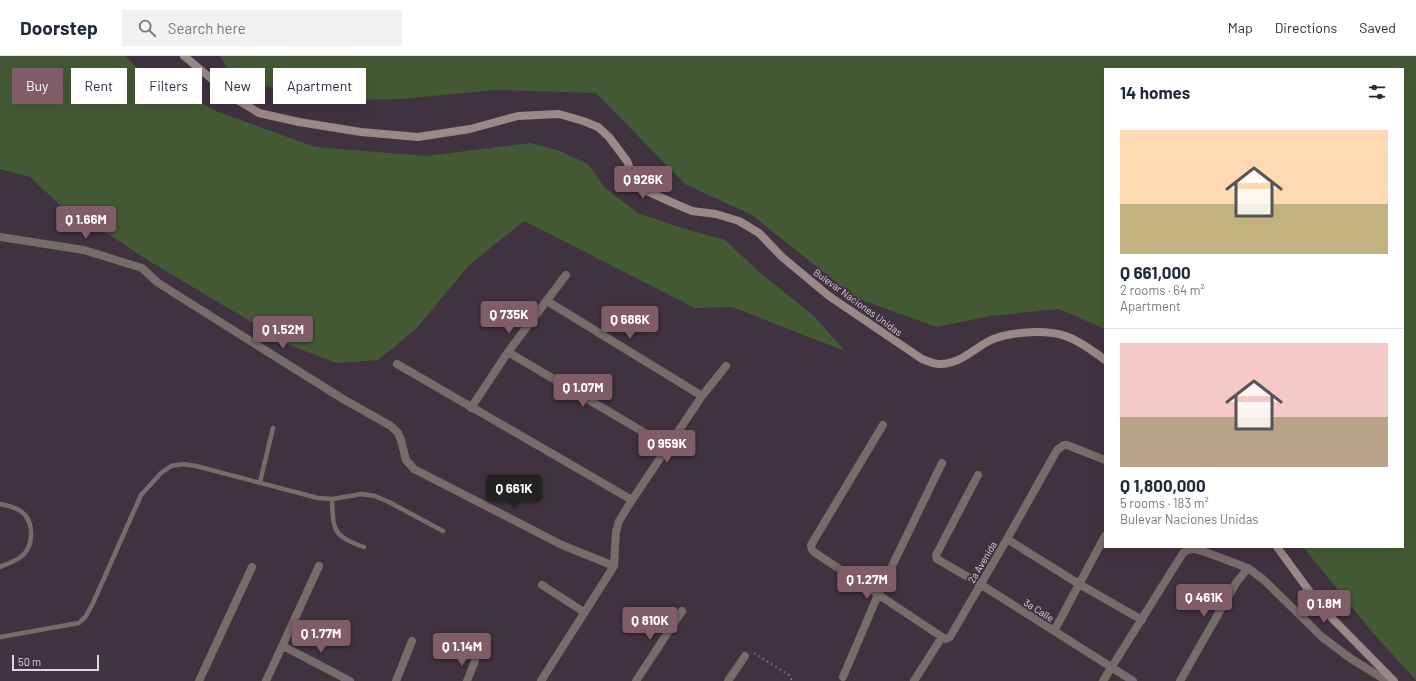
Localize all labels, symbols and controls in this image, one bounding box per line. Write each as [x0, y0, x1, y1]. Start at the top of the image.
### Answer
search box [122, 10, 402, 46]
text: Doorstep [20, 16, 98, 39]
icon: search [136, 17, 158, 39]
text: Search here [168, 19, 246, 37]
text: Map [1228, 19, 1253, 36]
text: Directions [1275, 19, 1337, 36]
text: Saved [1359, 19, 1396, 36]
chip: Buy [12, 68, 63, 104]
chip: Rent [71, 68, 127, 104]
chip: Filters [135, 68, 202, 104]
chip: New [210, 68, 265, 104]
chip: Apartment [273, 68, 366, 104]
icon: filters [1366, 81, 1388, 103]
text: 14 homes [1120, 82, 1190, 102]
icon: home [1218, 156, 1290, 228]
pin: Q 926K [610, 166, 676, 200]
text: Q 926K [623, 171, 663, 187]
pin: Q 1.66M [49, 206, 123, 240]
text: Q 1.66M [65, 211, 107, 227]
text: Q 661,000 [1120, 262, 1191, 282]
street label: Bulevar Naciones Unidas [811, 266, 905, 338]
text: 2 rooms · 64 m² [1120, 282, 1205, 298]
text: Apartment [1120, 298, 1181, 314]
pin: Q 735K [476, 301, 542, 335]
text: Q 735K [490, 306, 528, 322]
pin: Q 686K [597, 306, 663, 340]
text: Q 686K [610, 311, 650, 327]
pin: Q 1.52M [246, 316, 320, 350]
text: Q 1.52M [262, 321, 304, 337]
icon: home [1218, 369, 1290, 441]
pin: Q 1.07M [546, 374, 620, 408]
text: Q 1.07M [562, 379, 604, 395]
pin: Q 959K [634, 430, 700, 464]
text: Q 959K [647, 435, 687, 451]
pin: Q 661K [481, 475, 547, 509]
text: Q 1,800,000 [1120, 475, 1206, 495]
text: Q 661K [496, 480, 532, 496]
text: 5 rooms · 183 m² [1120, 495, 1209, 511]
text: Bulevar Naciones Unidas [1120, 511, 1259, 527]
street label: 2a Avenida [965, 539, 999, 585]
pin: Q 1.27M [830, 566, 904, 600]
text: Q 1.27M [846, 571, 888, 587]
pin: Q 461K [1171, 584, 1237, 618]
text: Q 461K [1185, 589, 1223, 605]
pin: Q 1.8M [1291, 590, 1357, 624]
text: Q 1.8M [1307, 595, 1341, 611]
street label: 3a Calle [1022, 596, 1056, 624]
pin: Q 810K [617, 607, 683, 641]
text: Q 810K [631, 612, 669, 628]
pin: Q 1.77M [284, 620, 358, 654]
text: Q 1.77M [301, 625, 341, 641]
pin: Q 1.14M [425, 633, 499, 667]
text: Q 1.14M [442, 638, 482, 654]
scale bar [12, 653, 99, 672]
text: 50 m [18, 655, 41, 668]

